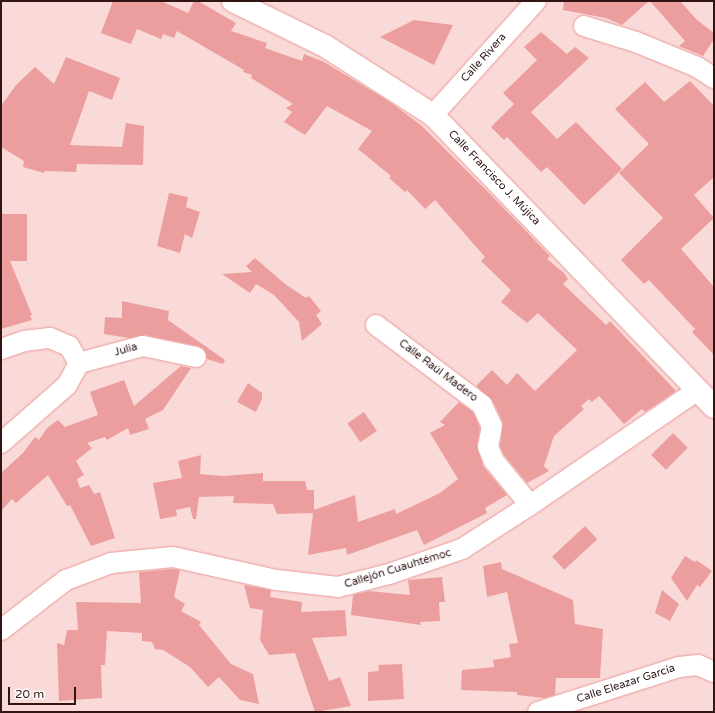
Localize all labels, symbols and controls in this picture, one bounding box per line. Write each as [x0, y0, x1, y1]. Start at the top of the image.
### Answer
street label: Calle Rivera [459, 31, 509, 85]
street label: Calle Francisco J. Mújica [445, 128, 543, 228]
street label: Calle Raúl Madero [396, 337, 480, 405]
street label: Julia [113, 341, 139, 359]
street label: Callejón Cuauhtémoc [343, 546, 453, 592]
street label: Calle Eleazar García [575, 662, 677, 706]
scale bar [10, 679, 78, 705]
text: 20 m [15, 687, 44, 701]

